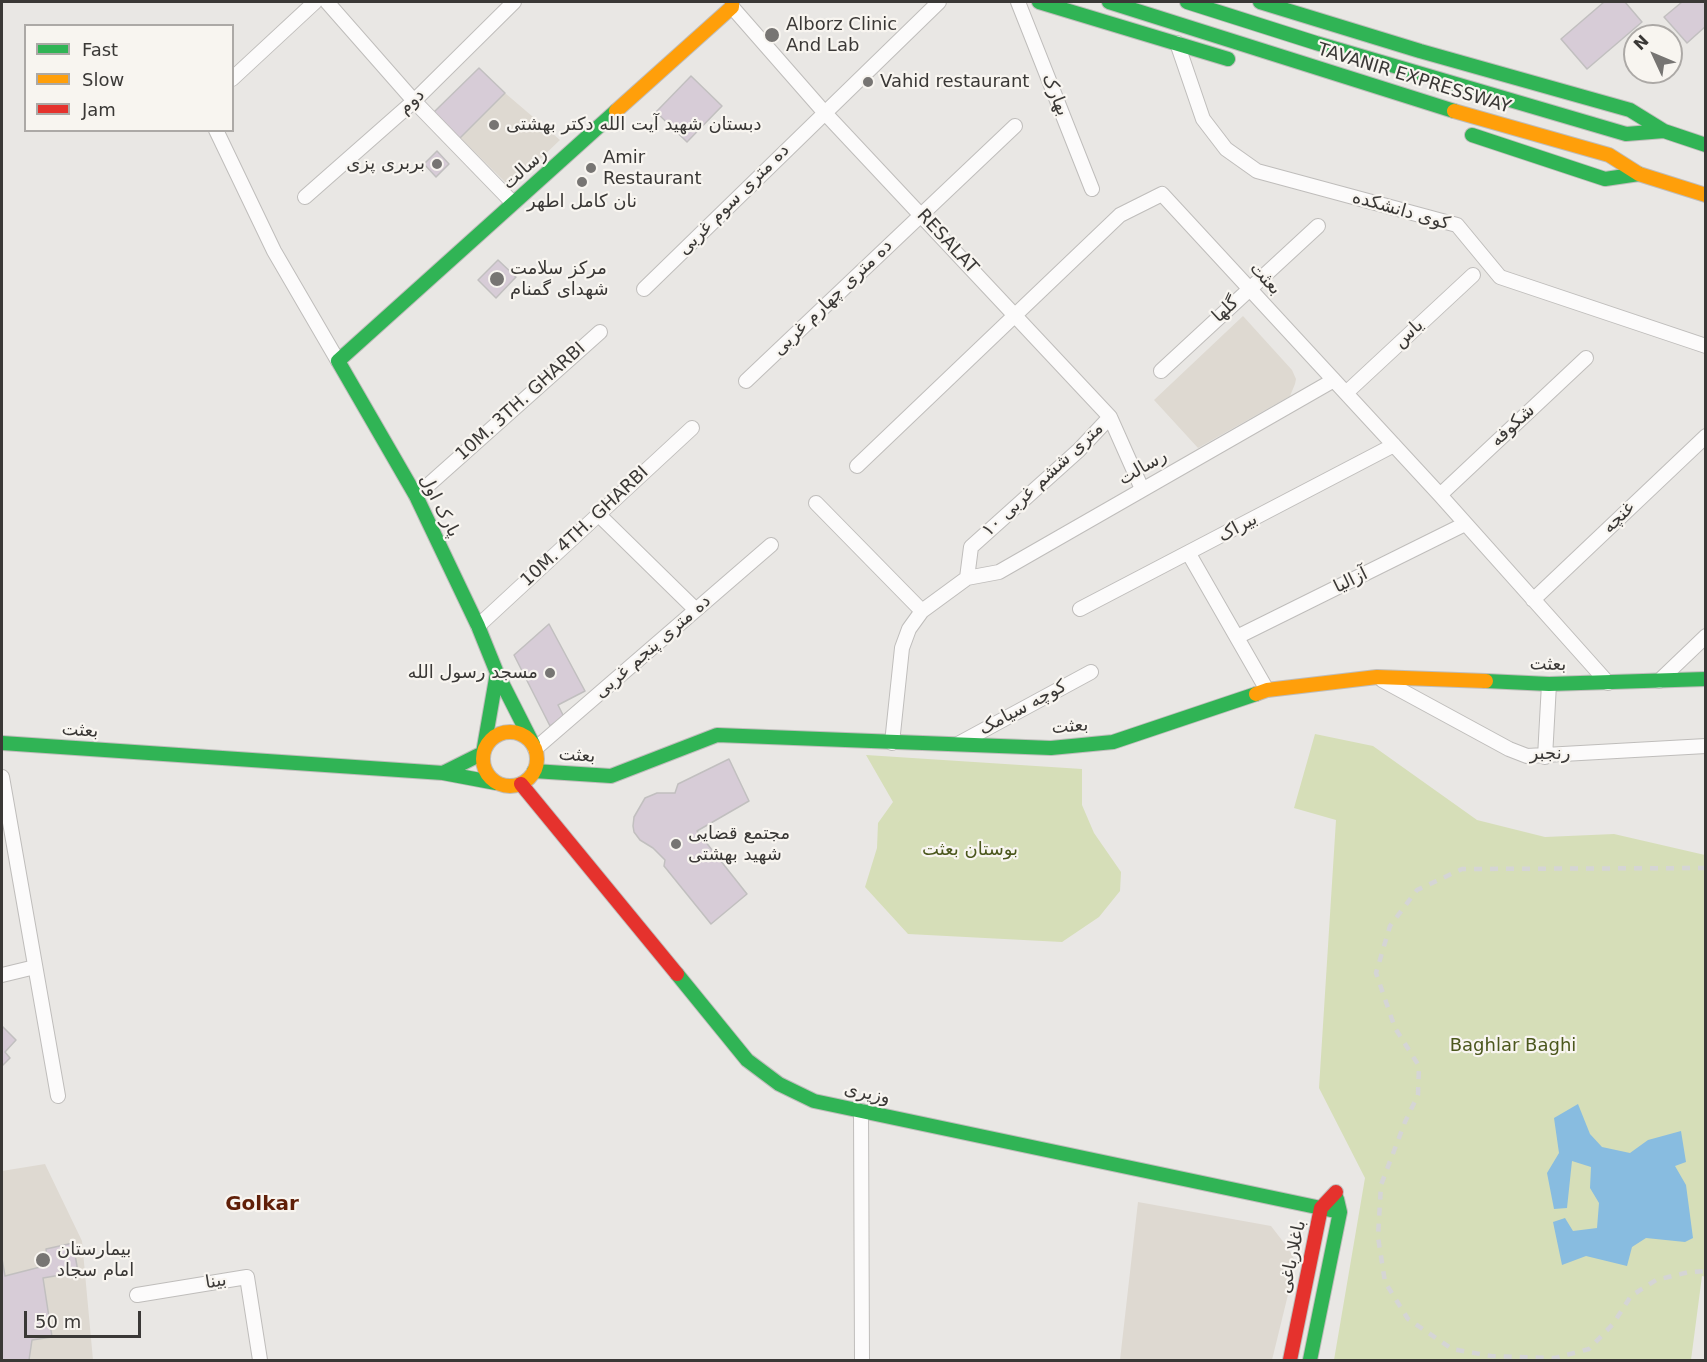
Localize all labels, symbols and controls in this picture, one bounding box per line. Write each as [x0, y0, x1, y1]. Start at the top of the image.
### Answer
place label: Alborz Clinic And Lab [786, 14, 897, 57]
legend [24, 24, 234, 132]
north arrow [1623, 24, 1683, 84]
marker: Alborz Clinic And Lab [763, 26, 781, 44]
text: N [1630, 31, 1653, 54]
text: Fast [82, 39, 118, 60]
street label: TAVANIR EXPRESSWAY [1315, 39, 1513, 119]
text: Slow [82, 69, 124, 90]
place label: Vahid restaurant [880, 71, 1029, 93]
street label: بهارک [1037, 71, 1073, 119]
marker: Vahid restaurant [861, 75, 875, 89]
street label: دوم [394, 85, 430, 119]
text: Jam [82, 99, 116, 120]
place label: دبستان شهید آیت الله دکتر بهشتی [506, 114, 762, 136]
marker: دبستان شهید آیت الله دکتر بهشتی [487, 118, 501, 132]
street label: ده متری سوم غربی [674, 140, 794, 260]
street label: رسالت [498, 143, 552, 195]
place label: Amir Restaurant [603, 147, 702, 190]
place label: بربری پزی [346, 153, 425, 175]
marker: بربری پزی [430, 157, 444, 171]
marker: Amir Restaurant [584, 161, 598, 175]
marker: نان کامل اطهر [575, 175, 589, 189]
street label: کوی دانشکده [1350, 187, 1452, 235]
place label: نان کامل اطهر [527, 191, 637, 213]
street label: RESALAT [912, 205, 982, 279]
street label: ده متری چهارم غربی [769, 235, 897, 361]
place label: مرکز سلامت شهدای گمنام [510, 258, 609, 300]
street label: بعثت [1245, 258, 1285, 300]
marker: مرکز سلامت شهدای گمنام [488, 270, 506, 288]
street label: گلها [1208, 292, 1244, 328]
street label: یاس [1390, 315, 1428, 353]
street label: 10M. 3TH. GHARBI [452, 338, 590, 466]
street label: شکوفه [1486, 400, 1540, 452]
street label: ۱۰ متری ششم غربی [978, 418, 1108, 542]
street label: رسالت [1115, 446, 1171, 490]
street label: 10M. 4TH. GHARBI [517, 462, 653, 592]
street label: پارک اول [414, 471, 464, 541]
street label: غنچه [1599, 498, 1639, 538]
street label: بیراک [1215, 509, 1261, 547]
street label: آزالیا [1330, 564, 1372, 598]
street label: ده متری پنجم غربی [590, 591, 716, 703]
street label: بعثت [1529, 654, 1567, 676]
place label: مسجد رسول الله [408, 662, 538, 684]
marker: مسجد رسول الله [543, 666, 557, 680]
street label: کوچه سیامک [975, 676, 1071, 740]
street label: بعثت [1051, 715, 1089, 739]
street label: بعثت [61, 719, 99, 743]
street label: رنجبر [1530, 743, 1570, 765]
street label: بعثت [558, 744, 596, 768]
place label: مجتمع قضایی شهید بهشتی [688, 823, 790, 866]
marker: مجتمع قضایی شهید بهشتی [669, 837, 683, 851]
park label: بوستان بعثت [922, 839, 1018, 861]
park label: Baghlar Baghi [1450, 1035, 1576, 1057]
street label: وزیری [842, 1079, 892, 1109]
district label: Golkar [225, 1193, 299, 1217]
street label: باغلارباغی [1275, 1218, 1311, 1296]
place label: بیمارستان امام سجاد [57, 1239, 134, 1282]
marker: بیمارستان امام سجاد [34, 1251, 52, 1269]
street label: بینا [204, 1270, 228, 1294]
scale bar [27, 1299, 144, 1337]
text: 50 m [35, 1311, 81, 1332]

